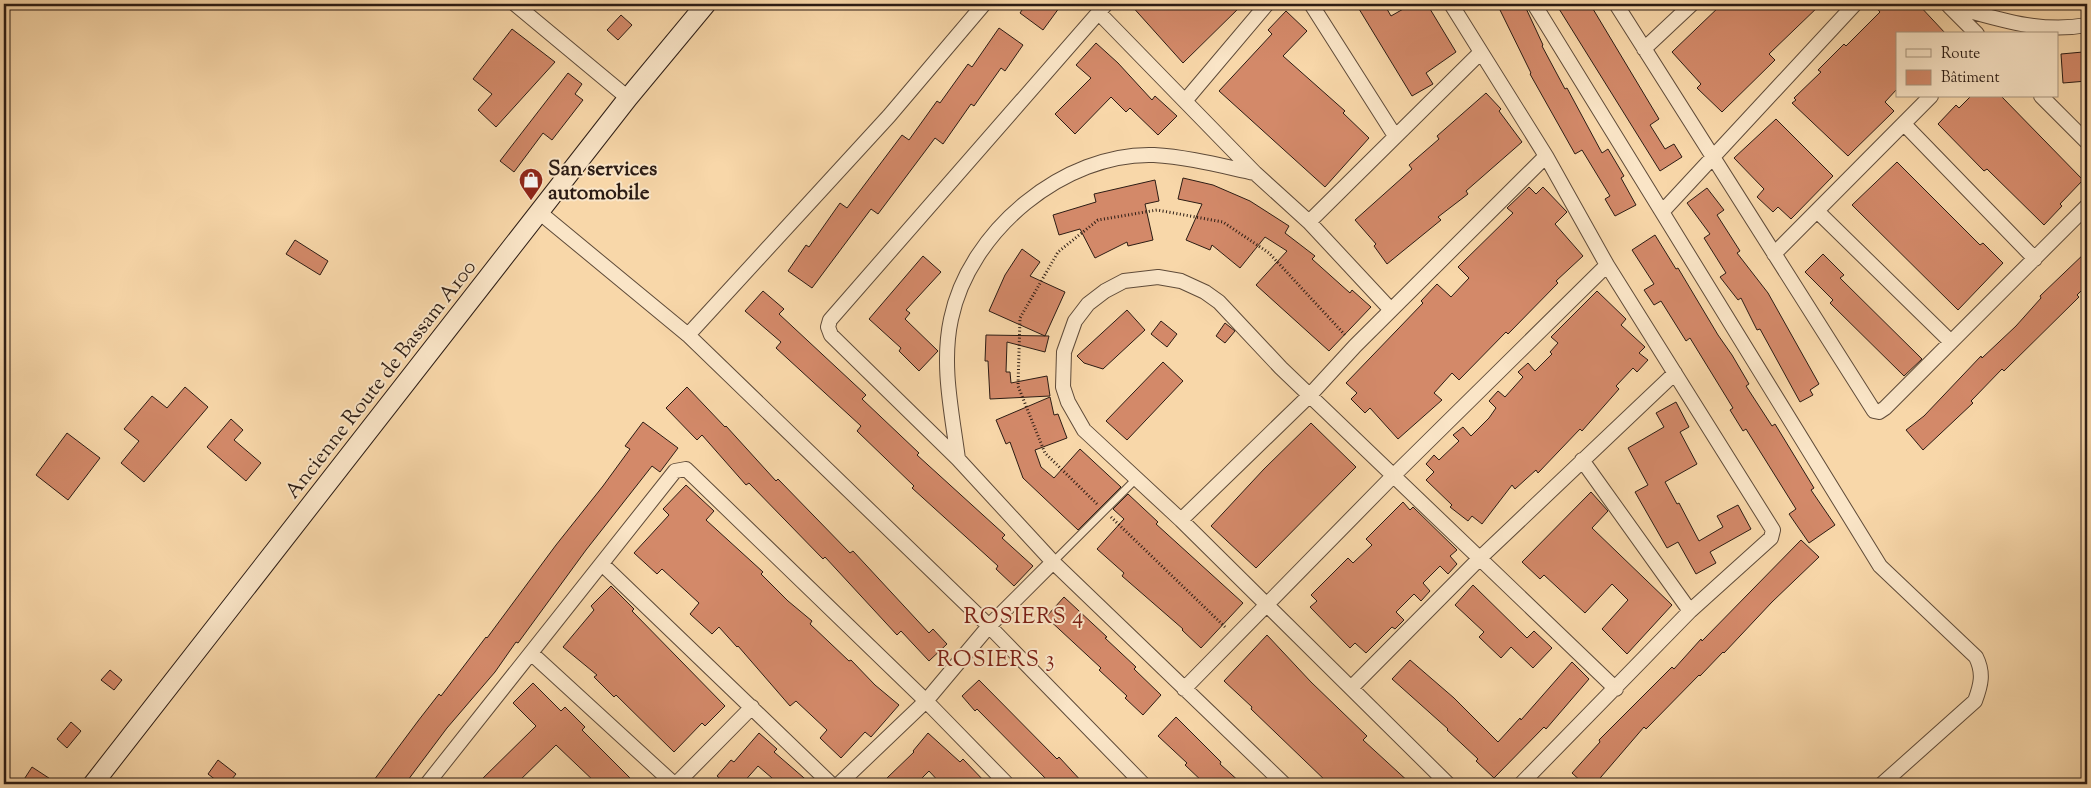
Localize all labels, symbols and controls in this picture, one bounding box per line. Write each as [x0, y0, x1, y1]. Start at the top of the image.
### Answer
legend [1896, 32, 2058, 98]
text: Route [1941, 44, 1980, 65]
text: Bâtiment [1941, 68, 2000, 89]
place label: San services automobile [548, 155, 657, 209]
shop icon: San services automobile [518, 167, 544, 201]
street label: Ancienne Route de Bassam A100 [279, 254, 484, 506]
district label: ROSIERS 4 [964, 602, 1084, 634]
district label: ROSIERS 3 [937, 645, 1055, 677]

